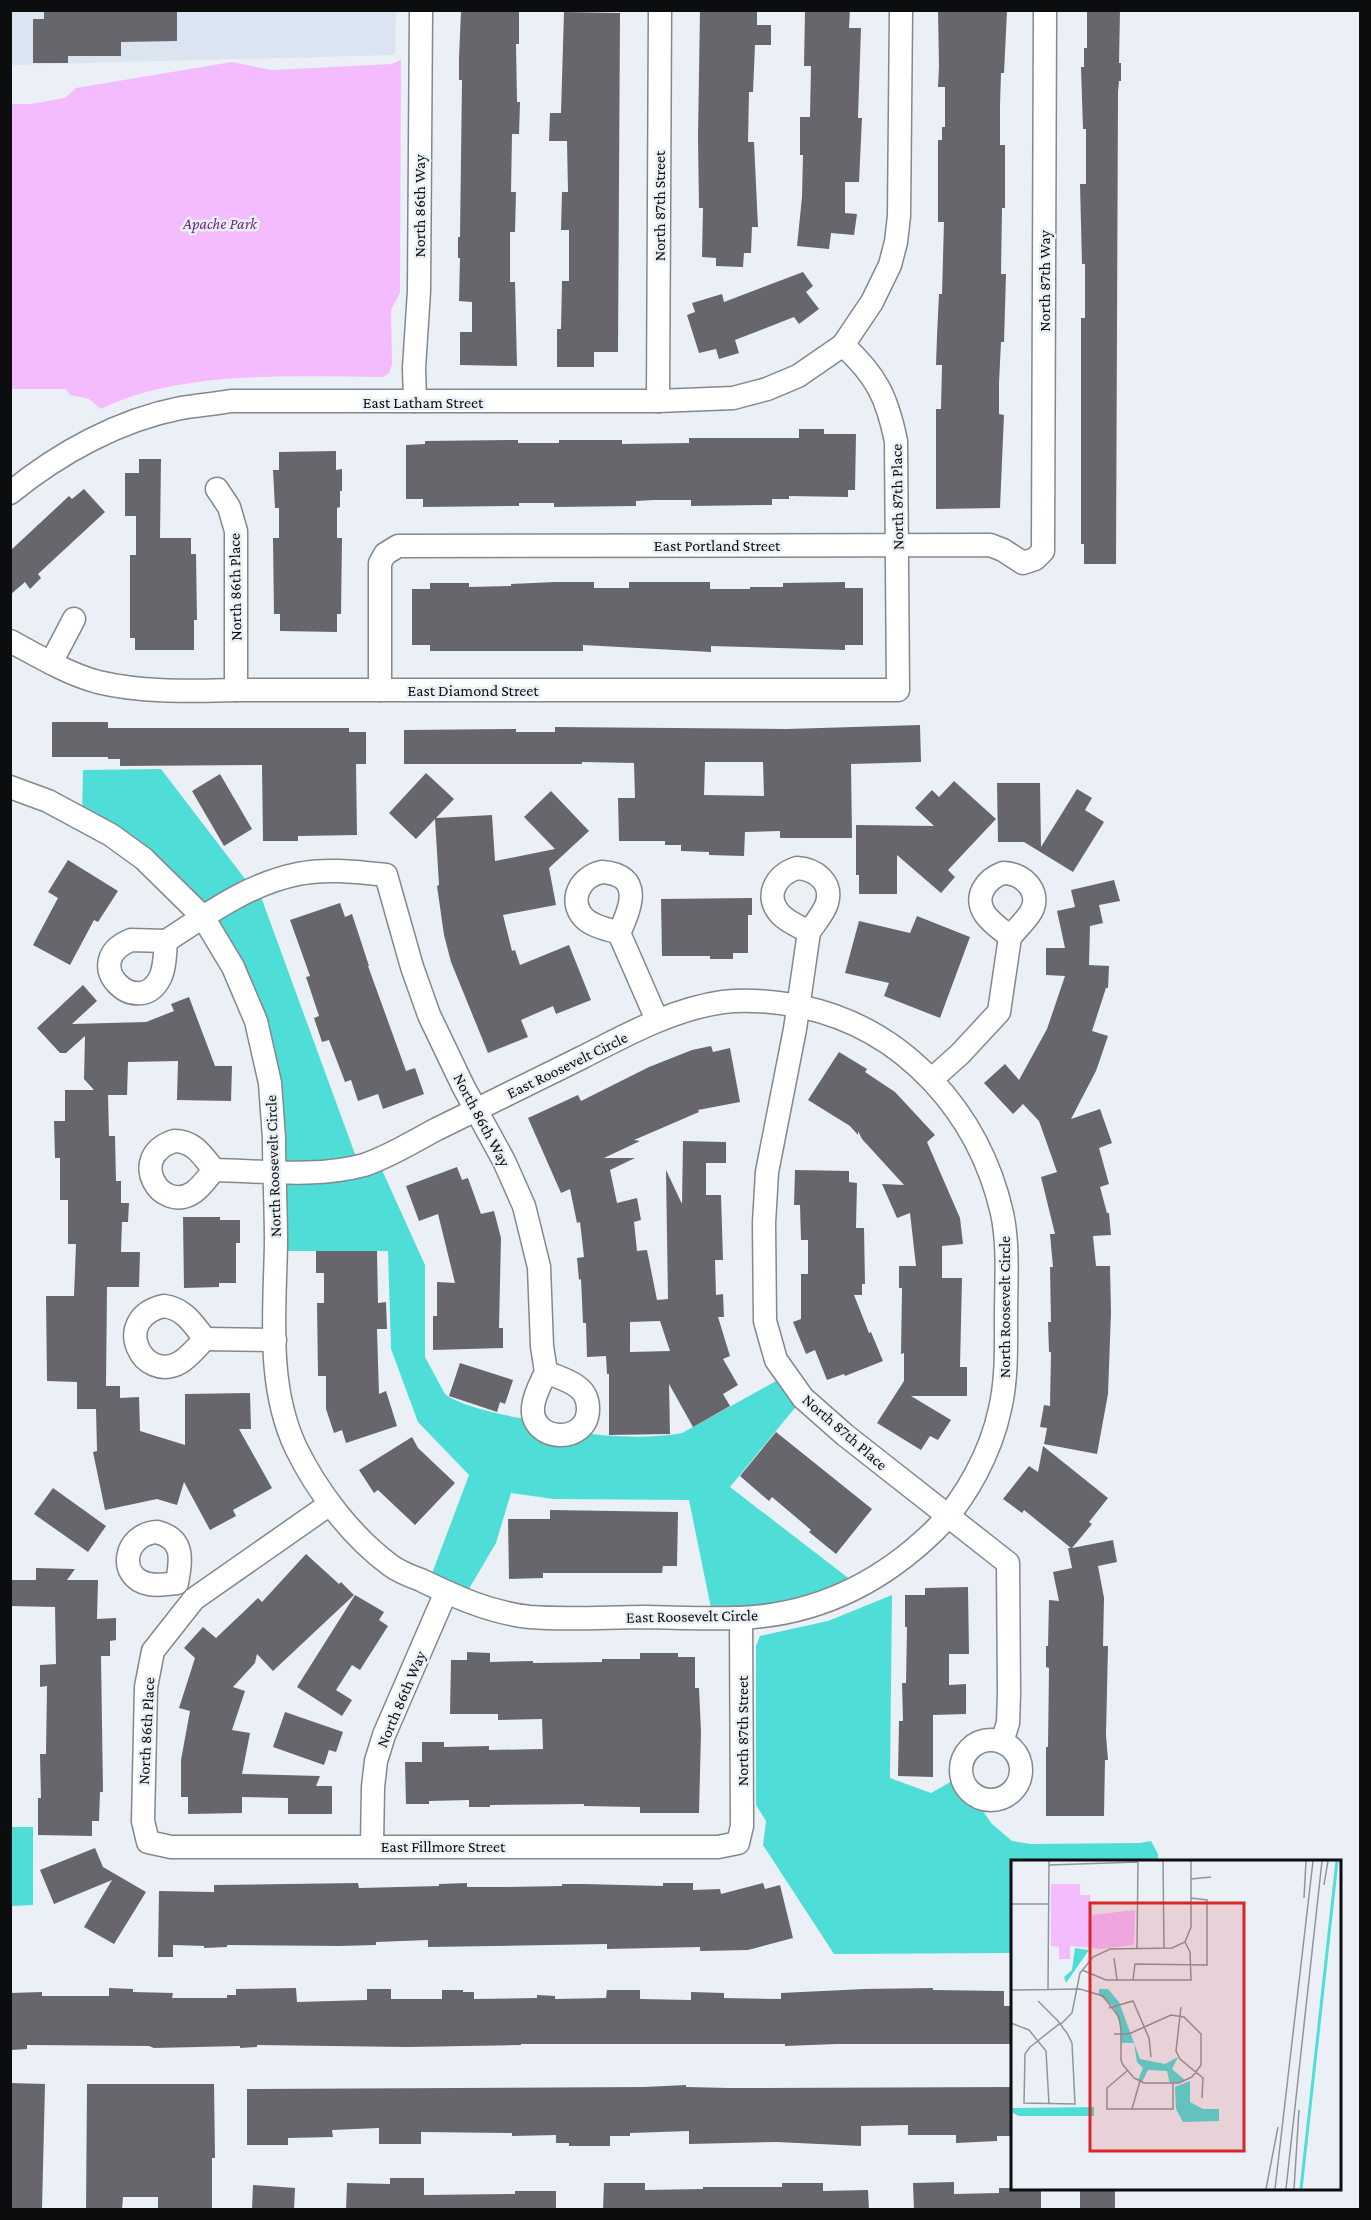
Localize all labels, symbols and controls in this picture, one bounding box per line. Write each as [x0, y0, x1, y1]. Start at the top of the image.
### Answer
street label: North 87th Street [651, 150, 668, 261]
street label: North 86th Way [411, 154, 429, 258]
park label: Apache Park [182, 215, 258, 233]
street label: North 87th Way [1036, 230, 1054, 332]
street label: East Latham Street [363, 394, 484, 411]
street label: North 87th Place [888, 444, 906, 550]
street label: North 86th Place [226, 533, 244, 641]
street label: East Portland Street [654, 537, 781, 554]
street label: East Diamond Street [407, 682, 539, 699]
street label: East Roosevelt Circle [504, 1028, 630, 1102]
street label: North 86th Way [449, 1070, 514, 1171]
street label: North Roosevelt Circle [262, 1095, 284, 1237]
street label: North Roosevelt Circle [996, 1236, 1013, 1378]
street label: North 87th Place [799, 1391, 891, 1473]
street label: East Roosevelt Circle [626, 1606, 758, 1626]
street label: North 86th Way [373, 1648, 430, 1750]
street label: North 87th Street [734, 1675, 751, 1786]
street label: North 86th Place [135, 1677, 157, 1785]
street label: East Fillmore Street [381, 1838, 506, 1855]
inset map [1011, 1860, 1341, 2190]

